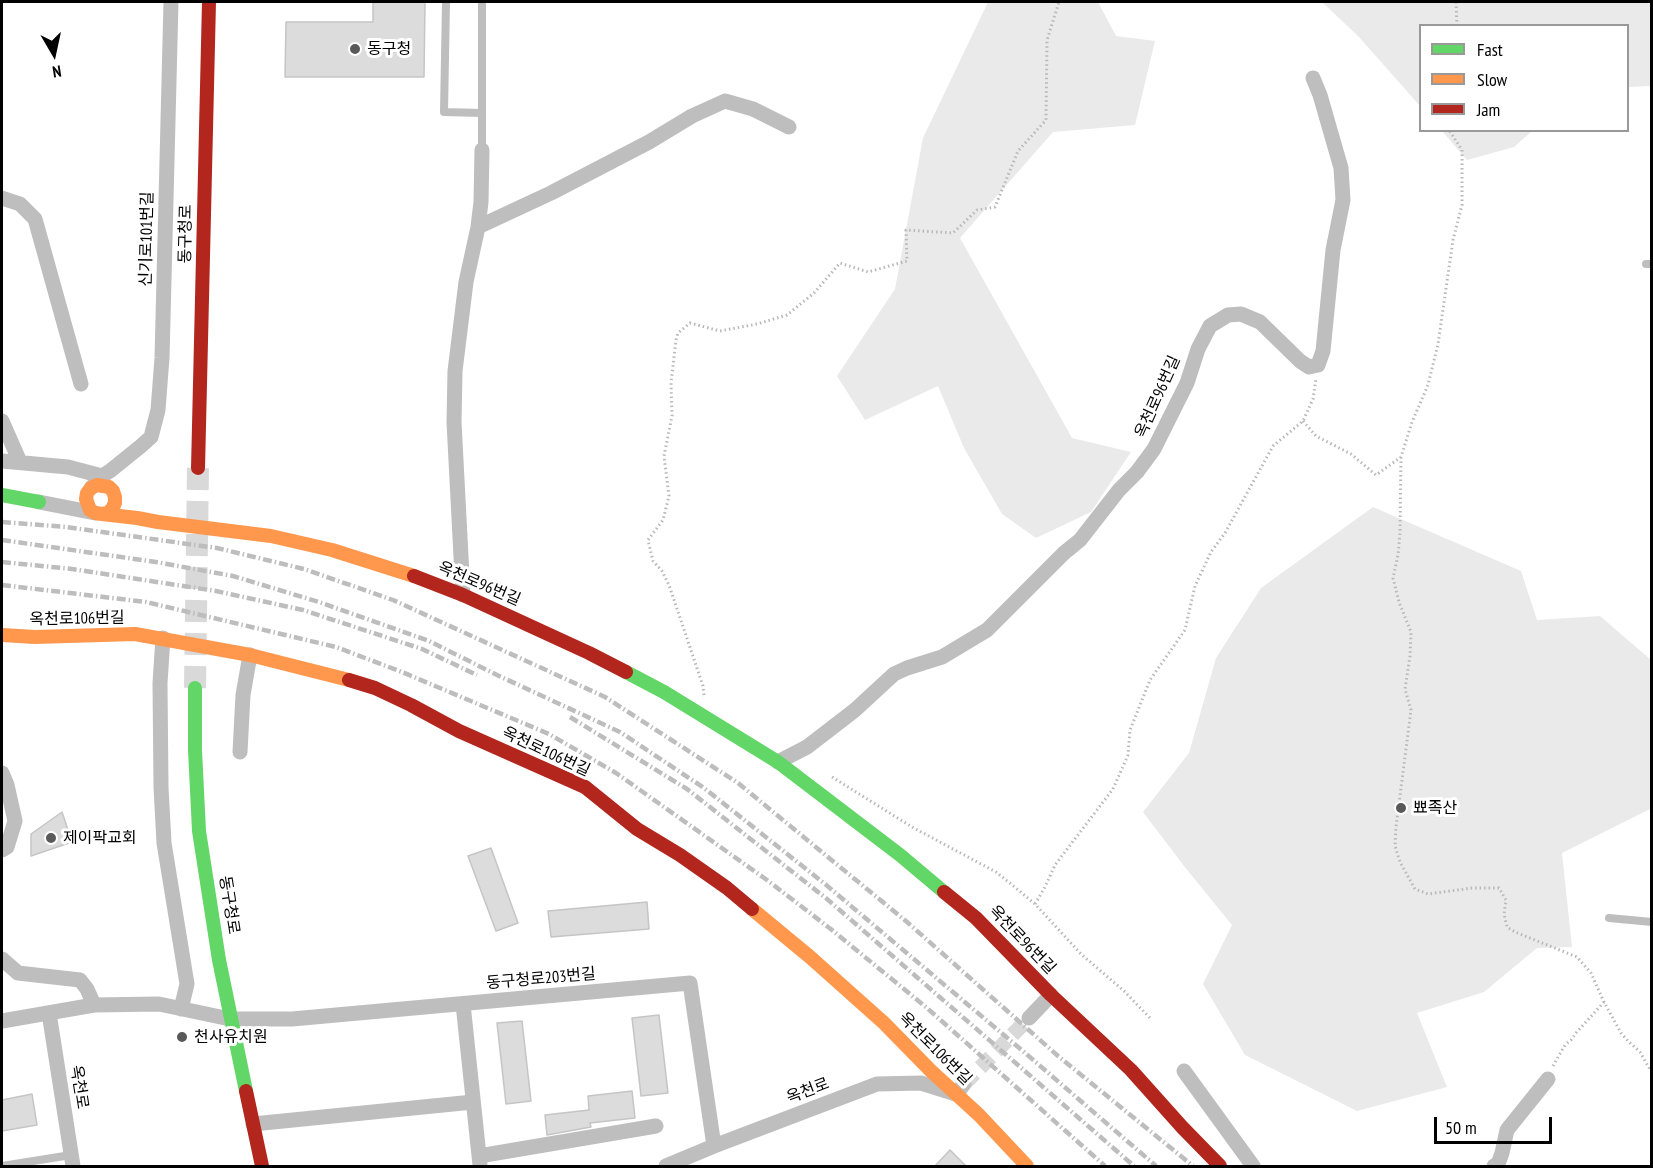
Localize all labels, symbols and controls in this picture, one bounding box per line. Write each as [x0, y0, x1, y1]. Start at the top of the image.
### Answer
north arrow [24, 24, 84, 84]
legend [1419, 24, 1629, 132]
text: Fast [1477, 38, 1503, 61]
place label: 동구청 [367, 39, 411, 59]
marker: 동구청 [348, 42, 362, 56]
text: N [51, 61, 63, 82]
text: Slow [1477, 68, 1507, 91]
text: Jam [1477, 98, 1500, 121]
street label: 신기로101번길 [137, 191, 157, 287]
street label: 동구청로 [176, 204, 196, 264]
street label: 옥천로96번길 [1131, 353, 1185, 441]
street label: 옥천로96번길 [435, 558, 523, 610]
street label: 옥천로106번길 [29, 609, 125, 629]
street label: 옥천로106번길 [499, 723, 593, 781]
place label: 뾰족산 [1413, 798, 1457, 818]
marker: 뾰족산 [1394, 801, 1408, 815]
place label: 제이팍교회 [63, 828, 137, 848]
marker: 제이팍교회 [44, 831, 58, 845]
street label: 동구청로 [215, 874, 243, 936]
street label: 옥천로96번길 [985, 902, 1059, 978]
street label: 동구청로203번길 [485, 965, 597, 993]
street label: 옥천로106번길 [895, 1009, 975, 1089]
place label: 천사유치원 [194, 1027, 268, 1047]
marker: 천사유치원 [175, 1030, 189, 1044]
street label: 옥천로 [66, 1064, 92, 1110]
street label: 옥천로 [784, 1074, 832, 1108]
scale bar [1437, 1105, 1556, 1143]
text: 50 m [1445, 1116, 1477, 1139]

